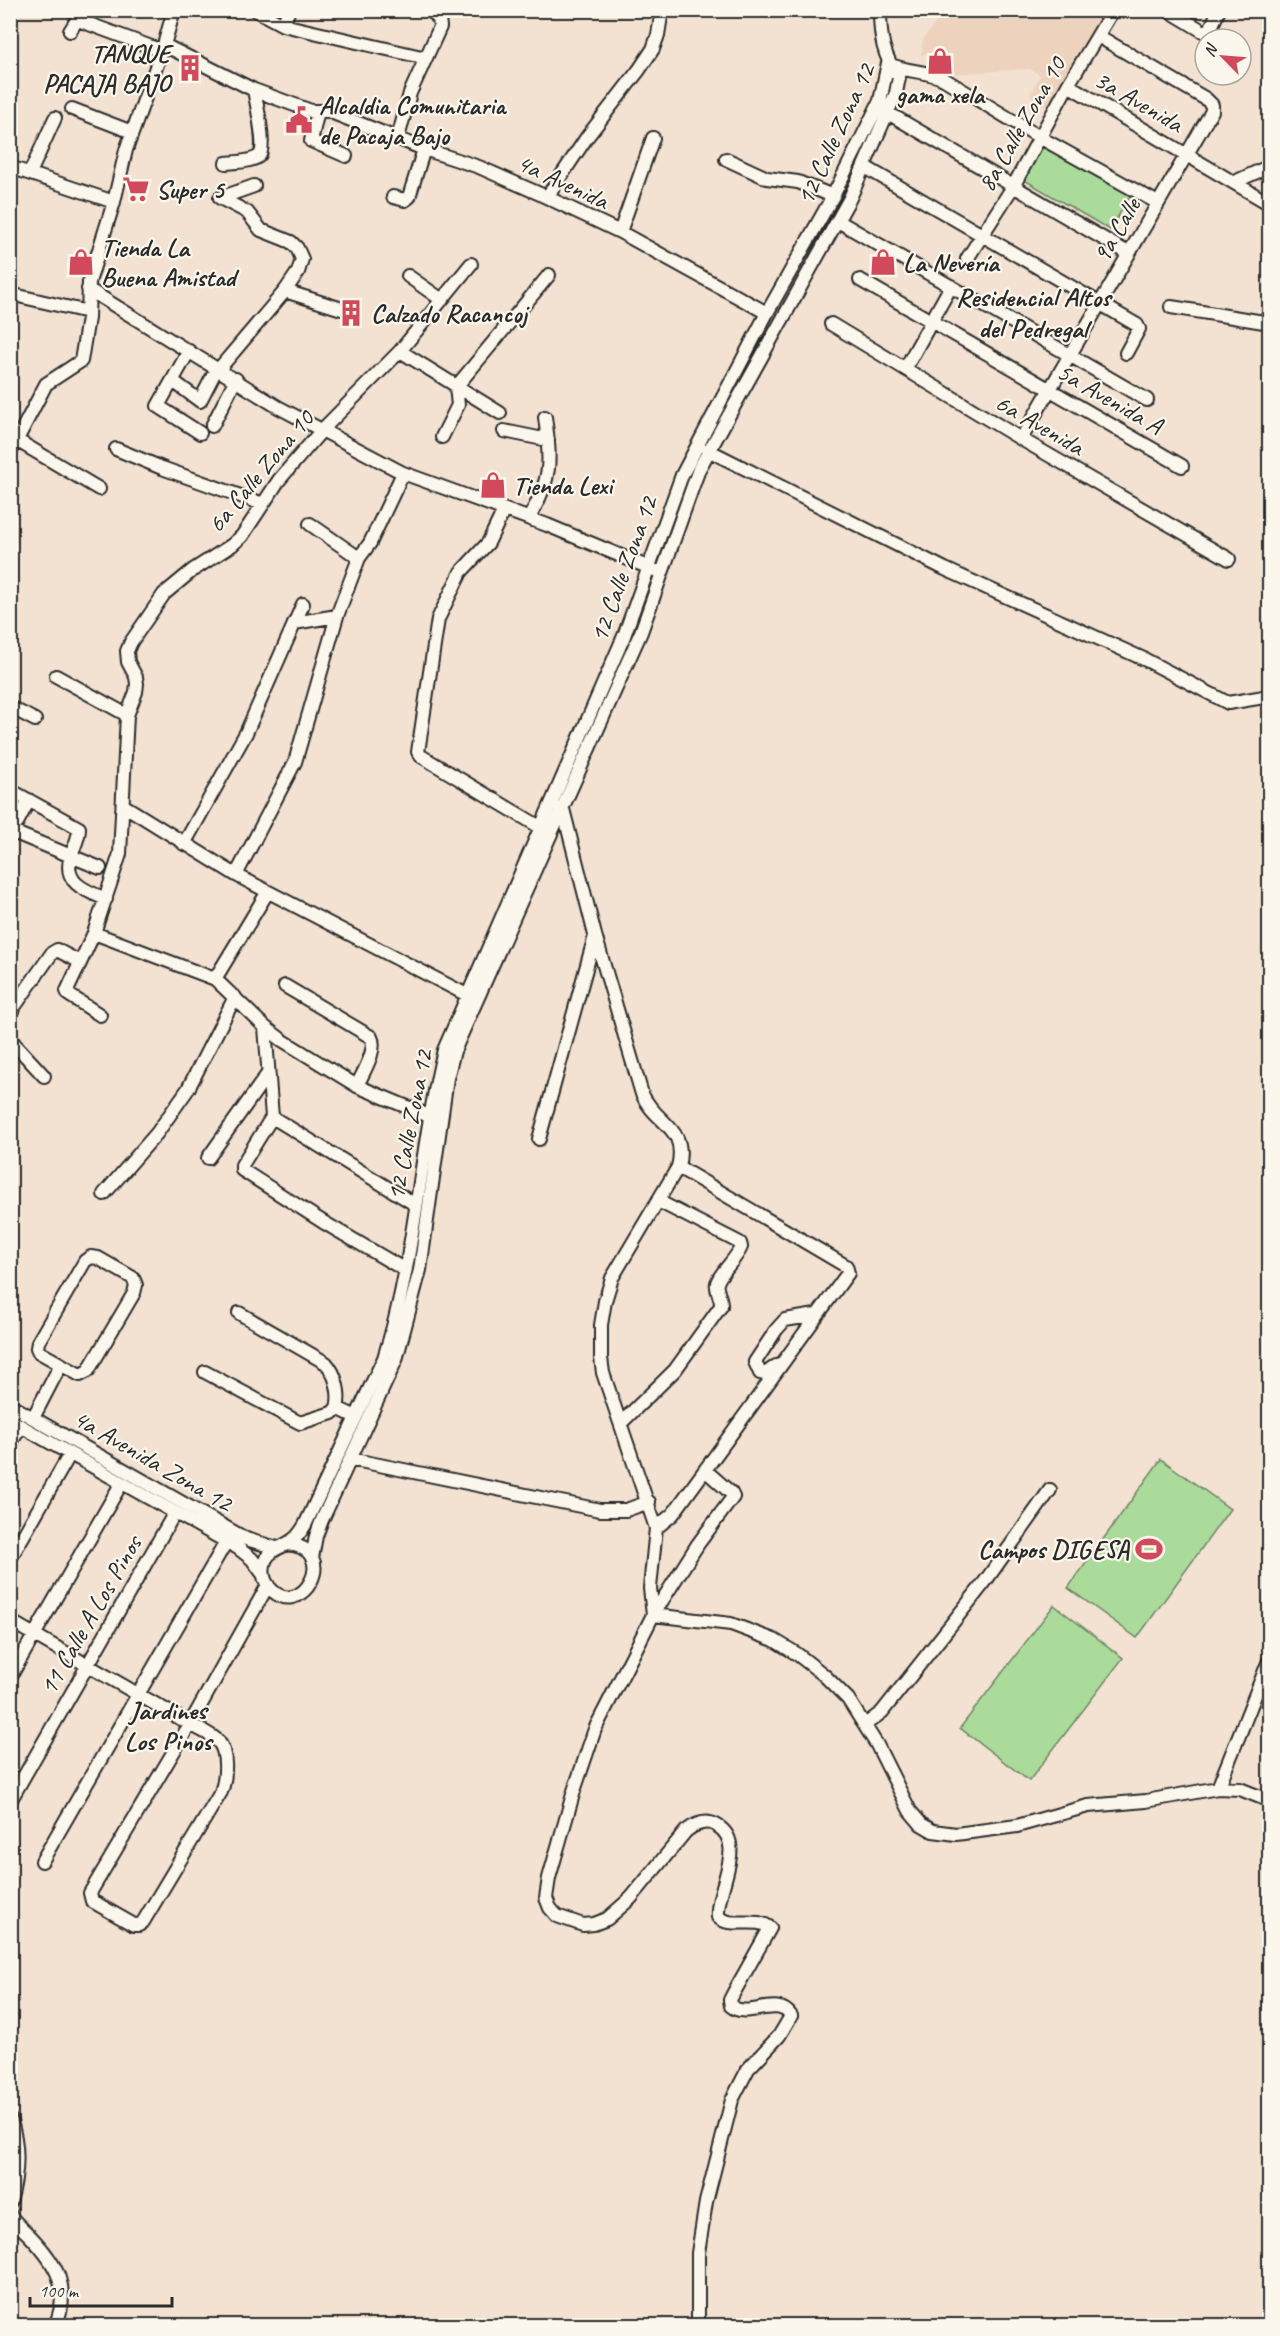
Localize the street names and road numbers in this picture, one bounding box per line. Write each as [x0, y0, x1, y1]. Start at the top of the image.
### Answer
street label: 8a Calle Zona 10 [970, 49, 1074, 198]
street label: 12 Calle Zona 12 [788, 56, 884, 210]
street label: 3a Avenida [1088, 63, 1191, 141]
street label: 4a Avenida [512, 146, 615, 218]
street label: 9a Calle [1085, 191, 1149, 269]
street label: 5a Avenida A [1051, 355, 1170, 443]
street label: 6a Avenida [989, 386, 1092, 464]
street label: 6a Calle Zona 10 [199, 401, 323, 539]
street label: 12 Calle Zona 12 [582, 490, 666, 646]
street label: 12 Calle Zona 12 [379, 1045, 441, 1203]
street label: 4a Avenida Zona 12 [67, 1401, 240, 1521]
street label: 11 Calle A Los Pinos [32, 1528, 150, 1701]

